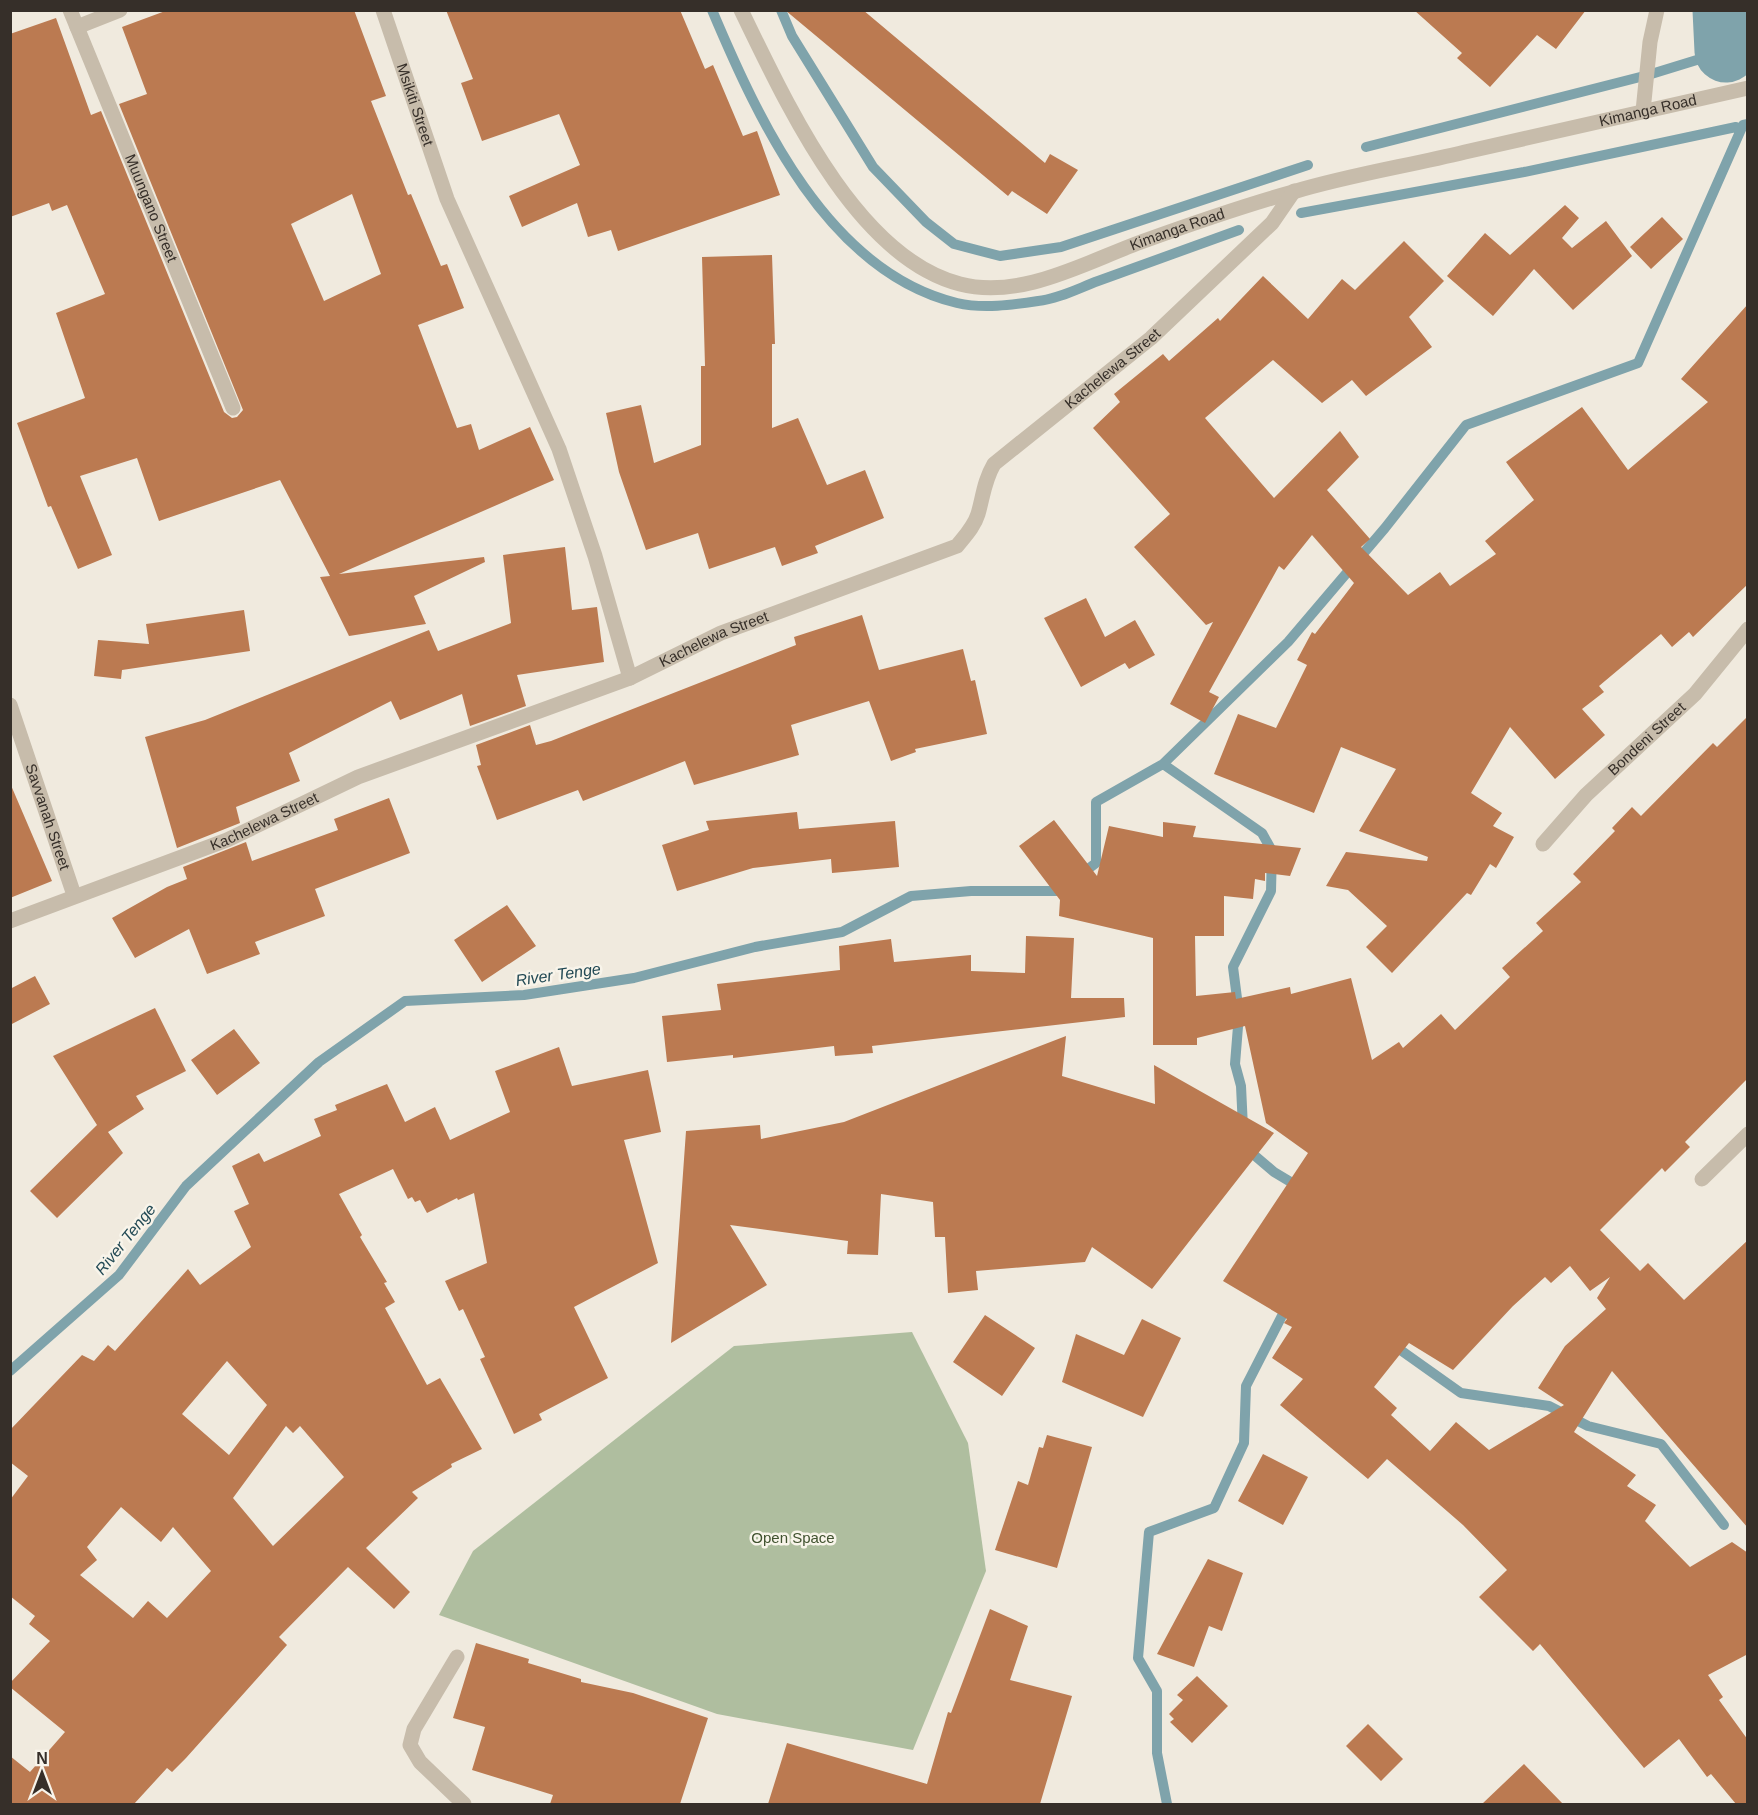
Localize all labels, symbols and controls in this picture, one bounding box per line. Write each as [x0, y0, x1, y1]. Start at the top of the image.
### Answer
street label: Msikiti Street [394, 61, 438, 149]
street label: Kimanga Road [1597, 91, 1698, 129]
street label: Muungano Street [122, 151, 182, 265]
street label: Kimanga Road [1127, 205, 1227, 253]
street label: Kachelewa Street [1061, 324, 1164, 412]
street label: Kachelewa Street [656, 607, 771, 670]
street label: Bondeni Street [1604, 698, 1689, 778]
street label: Savvanah Street [22, 761, 74, 873]
street label: Kachelewa Street [208, 788, 322, 854]
water label: River Tenge [514, 960, 602, 989]
water label: River Tenge [92, 1201, 159, 1278]
park label: Open Space [751, 1529, 835, 1546]
north arrow [12, 1743, 72, 1803]
text: N [36, 1750, 48, 1767]

